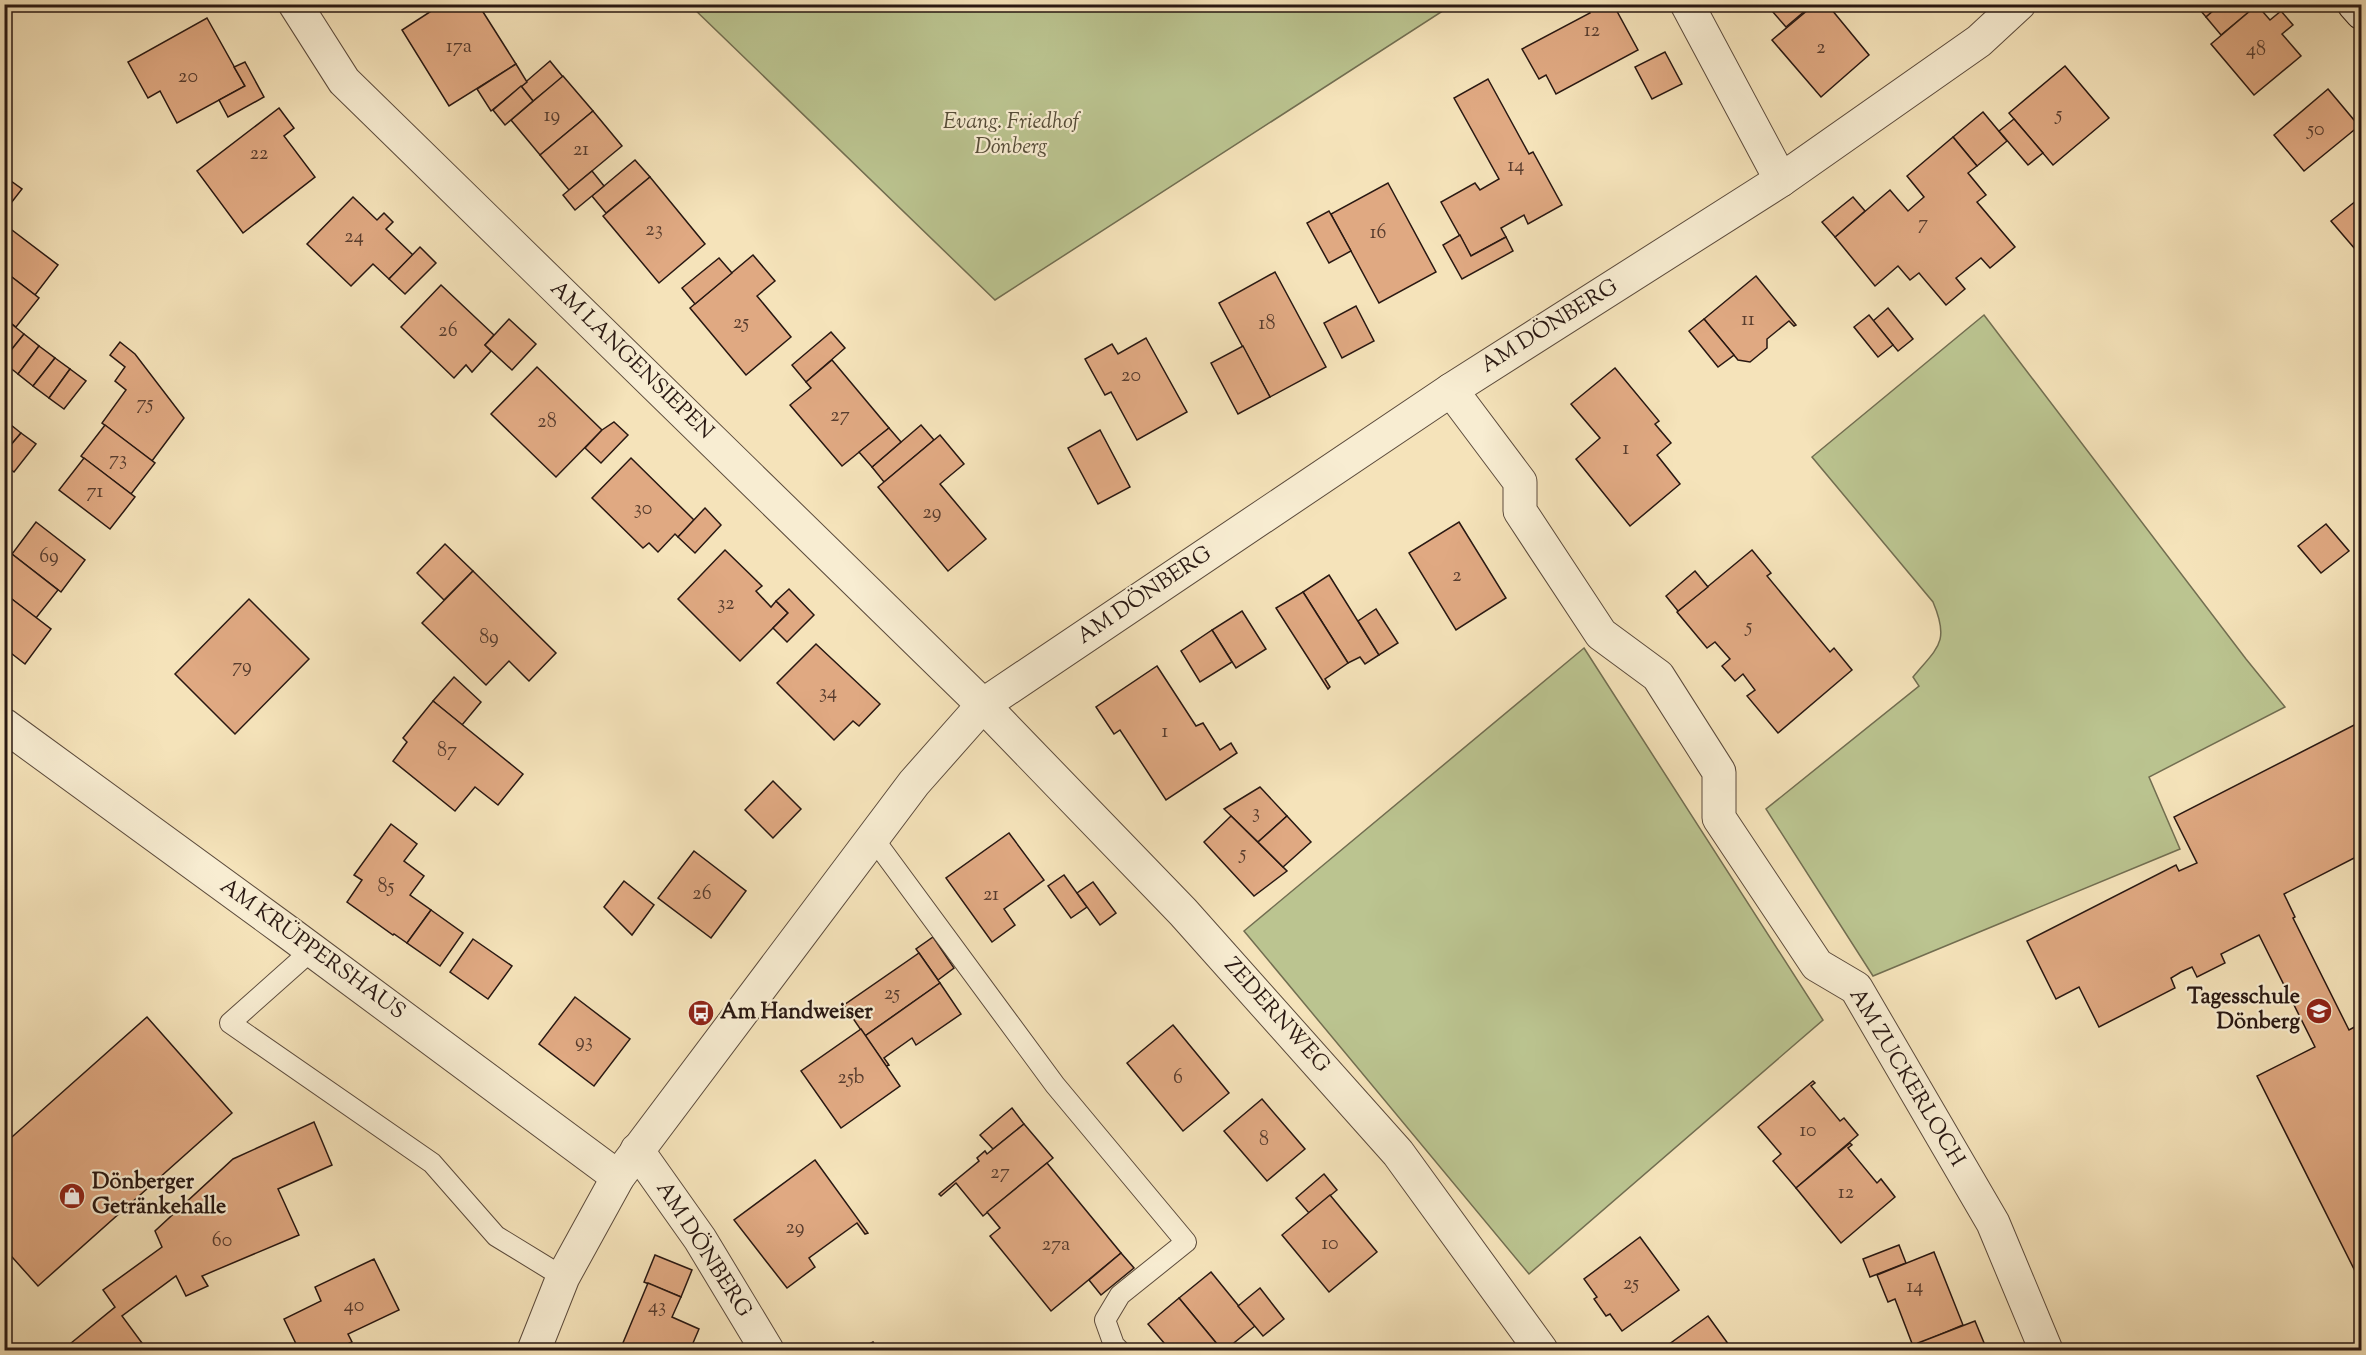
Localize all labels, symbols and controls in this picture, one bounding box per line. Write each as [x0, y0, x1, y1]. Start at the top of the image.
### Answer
house number: 12 [1584, 17, 1600, 46]
house number: 17a [446, 33, 472, 62]
house number: 2 [1816, 34, 1826, 63]
house number: 48 [2246, 36, 2266, 65]
house number: 20 [178, 63, 198, 92]
house number: 5 [2055, 101, 2063, 130]
house number: 19 [544, 102, 560, 131]
park label: Evang. Friedhof Dönberg [943, 107, 1082, 164]
house number: 50 [2306, 116, 2325, 145]
house number: 21 [573, 136, 589, 165]
house number: 22 [250, 140, 268, 169]
house number: 14 [1508, 152, 1524, 181]
house number: 7 [1918, 210, 1928, 239]
house number: 23 [645, 216, 663, 245]
house number: 16 [1370, 219, 1386, 248]
house number: 24 [344, 223, 364, 252]
street label: AM DÖNBERG [1475, 271, 1625, 382]
street label: AM LANGENSIEPEN [542, 274, 720, 448]
house number: 11 [1741, 306, 1755, 335]
house number: 25 [733, 309, 749, 338]
house number: 18 [1259, 310, 1275, 339]
house number: 26 [438, 317, 458, 346]
house number: 20 [1121, 362, 1141, 391]
house number: 75 [137, 390, 154, 419]
house number: 27 [830, 402, 850, 431]
house number: 28 [537, 408, 557, 437]
house number: 1 [1623, 435, 1630, 464]
house number: 73 [109, 446, 127, 475]
house number: 71 [87, 478, 104, 507]
house number: 30 [634, 495, 652, 524]
house number: 29 [922, 499, 942, 528]
street label: AM DÖNBERG [1071, 538, 1219, 653]
house number: 69 [39, 543, 59, 572]
house number: 2 [1452, 562, 1462, 591]
house number: 32 [717, 590, 735, 619]
house number: 5 [1745, 613, 1753, 642]
house number: 89 [479, 624, 499, 653]
house number: 79 [232, 653, 252, 682]
house number: 34 [819, 679, 837, 708]
house number: 1 [1162, 718, 1169, 747]
house number: 87 [437, 737, 457, 766]
house number: 3 [1252, 799, 1260, 828]
house number: 5 [1239, 840, 1247, 869]
street label: AM KRÜPPERSHAUS [212, 871, 412, 1028]
house number: 85 [378, 873, 395, 902]
house number: 26 [692, 880, 712, 909]
house number: 21 [983, 881, 999, 910]
street label: ZEDERNWEG [1215, 951, 1337, 1081]
house number: 25 [884, 980, 900, 1009]
place label: Tagesschule Dönberg [2187, 982, 2300, 1039]
street label: AM ZUCKERLOCH [1840, 983, 1972, 1173]
school or university icon: Tagesschule Dönberg [2304, 996, 2334, 1026]
place label: Am Handweiser [720, 997, 873, 1029]
bus stop icon: Am Handweiser [686, 998, 716, 1028]
house number: 93 [575, 1028, 593, 1057]
house number: 25b [838, 1064, 865, 1093]
house number: 6 [1173, 1064, 1183, 1093]
house number: 10 [1799, 1117, 1817, 1146]
house number: 8 [1259, 1126, 1269, 1155]
house number: 27 [990, 1159, 1010, 1188]
place label: Dönberger Getränkehalle [92, 1167, 226, 1224]
street label: AM DÖNBERG [647, 1175, 760, 1324]
house number: 12 [1838, 1179, 1854, 1208]
shop icon: Dönberger Getränkehalle [57, 1181, 87, 1211]
house number: 29 [785, 1214, 805, 1243]
house number: 60 [212, 1227, 232, 1256]
house number: 10 [1321, 1230, 1339, 1259]
house number: 27a [1042, 1231, 1070, 1260]
house number: 25 [1623, 1270, 1639, 1299]
house number: 14 [1907, 1273, 1923, 1302]
house number: 40 [344, 1292, 364, 1321]
house number: 43 [648, 1293, 666, 1322]

